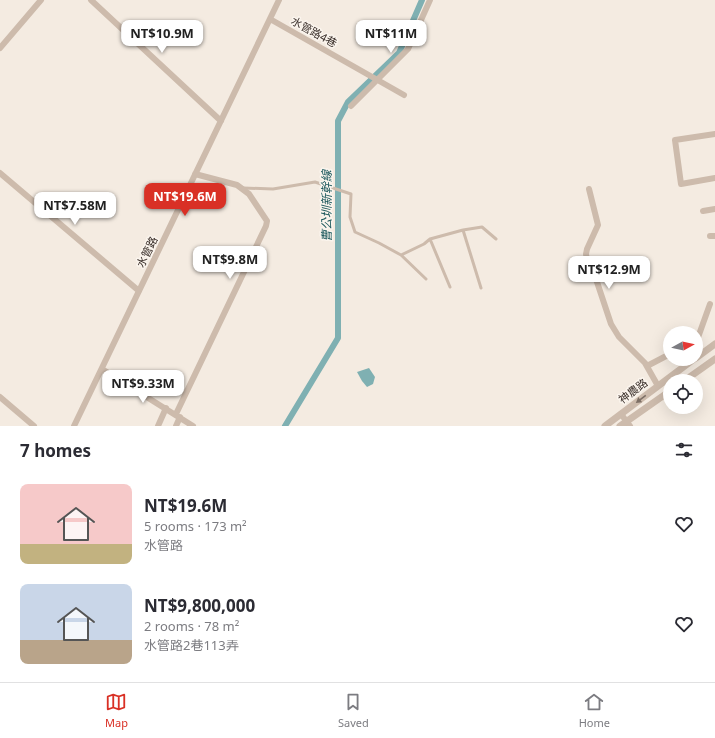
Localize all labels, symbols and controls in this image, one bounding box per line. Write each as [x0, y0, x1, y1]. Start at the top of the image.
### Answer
street label: 水管路4巷 [289, 13, 340, 50]
pin: NT$10.9M [121, 20, 203, 54]
pin: NT$11M [358, 20, 424, 54]
text: NT$10.9M [130, 24, 194, 42]
text: NT$11M [365, 24, 417, 42]
water label: 曹公圳新幹線 [318, 168, 335, 242]
pin: NT$19.6M [144, 183, 226, 217]
text: NT$19.6M [153, 187, 217, 205]
pin: NT$7.58M [34, 192, 116, 226]
text: NT$7.58M [43, 196, 107, 214]
street label: 水管路 [133, 234, 161, 270]
pin: NT$9.8M [193, 246, 267, 280]
text: NT$9.8M [202, 250, 258, 268]
pin: NT$12.9M [568, 256, 650, 290]
text: NT$12.9M [577, 260, 641, 278]
north arrow [663, 326, 703, 366]
map controls [663, 326, 703, 414]
pin: NT$9.33M [102, 370, 184, 404]
text: NT$9.33M [111, 374, 175, 392]
button: locate [663, 374, 703, 414]
street label: 神農路 [615, 375, 650, 407]
one-way arrow [635, 395, 646, 403]
text: 7 homes [20, 439, 91, 462]
icon: filters [673, 439, 695, 461]
text: NT$19.6M [144, 494, 227, 517]
icon: home [52, 500, 100, 548]
icon: heart [673, 513, 695, 535]
text: 5 rooms · 173 m² [144, 517, 247, 535]
text: 水管路 [144, 536, 183, 554]
text: NT$9,800,000 [144, 594, 255, 617]
icon: home [52, 600, 100, 648]
icon: heart [673, 613, 695, 635]
text: 2 rooms · 78 m² [144, 617, 239, 635]
text: 水管路2巷113弄 [144, 636, 239, 654]
tab: Map [105, 691, 128, 730]
tab: Saved [338, 691, 369, 730]
tab: Home [579, 691, 610, 730]

